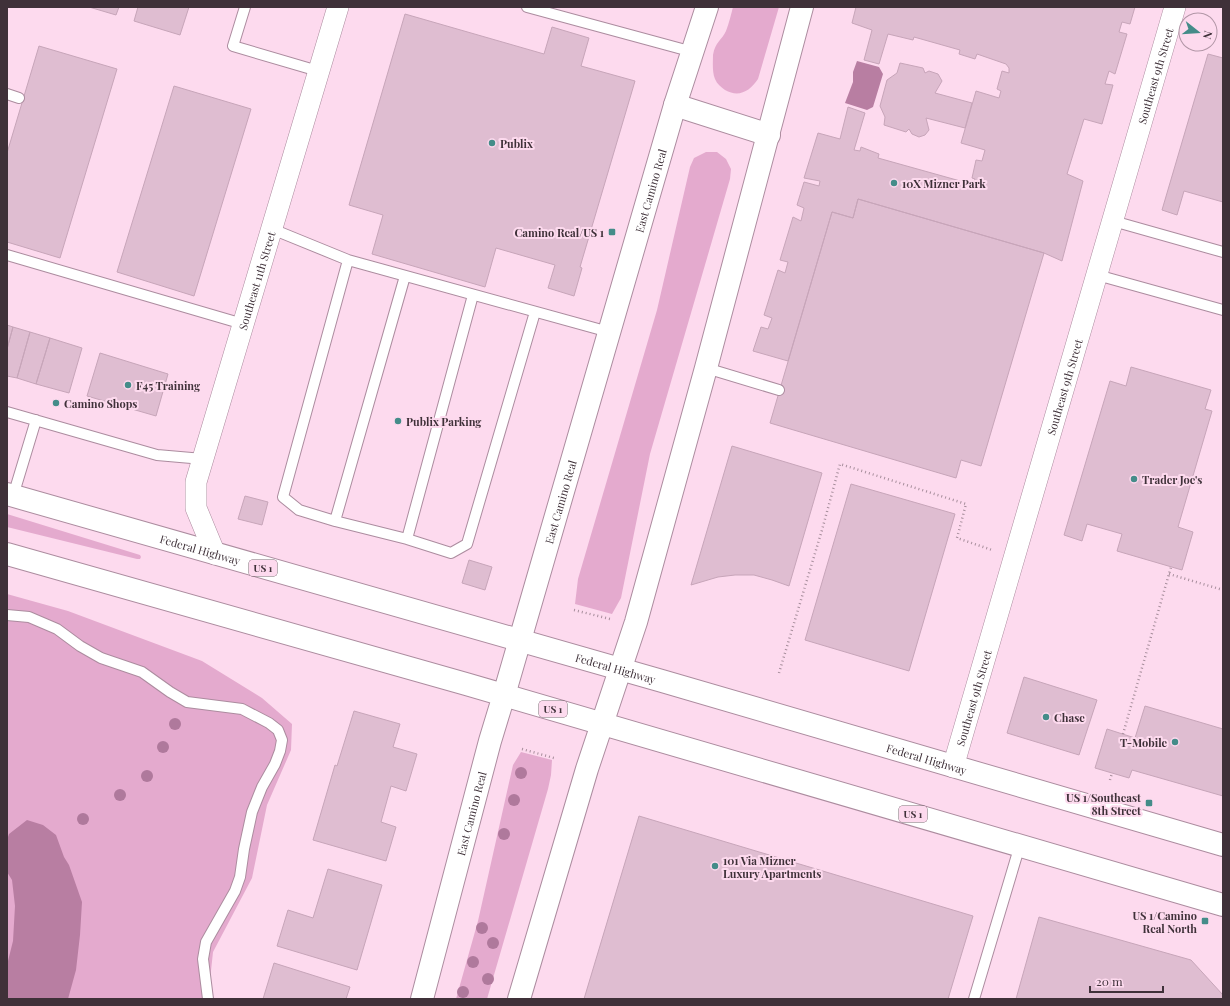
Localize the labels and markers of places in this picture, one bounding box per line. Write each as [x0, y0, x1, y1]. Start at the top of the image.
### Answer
place label: Publix [500, 136, 533, 151]
marker: Publix [487, 138, 497, 148]
place label: 10X Mizner Park [902, 176, 986, 191]
marker: 10X Mizner Park [889, 178, 899, 188]
place label: Camino Real/US 1 [514, 225, 604, 240]
marker: Camino Real/US 1 [607, 227, 617, 237]
place label: F45 Training [136, 378, 201, 393]
marker: F45 Training [123, 380, 133, 390]
place label: Camino Shops [64, 396, 137, 411]
marker: Camino Shops [51, 398, 61, 408]
place label: Publix Parking [406, 414, 482, 429]
marker: Publix Parking [393, 416, 403, 426]
place label: Trader Joe's [1142, 472, 1202, 487]
marker: Trader Joe's [1129, 474, 1139, 484]
place label: Chase [1054, 710, 1085, 725]
marker: Chase [1041, 712, 1051, 722]
place label: T-Mobile [1120, 735, 1167, 750]
marker: T-Mobile [1170, 737, 1180, 747]
place label: US 1/Southeast 8th Street [1066, 790, 1141, 818]
marker: US 1/Southeast 8th Street [1144, 798, 1154, 808]
place label: 101 Via Mizner Luxury Apartments [723, 853, 821, 881]
marker: 101 Via Mizner Luxury Apartments [710, 861, 720, 871]
place label: US 1/Camino Real North [1132, 908, 1197, 936]
marker: US 1/Camino Real North [1200, 916, 1210, 926]

